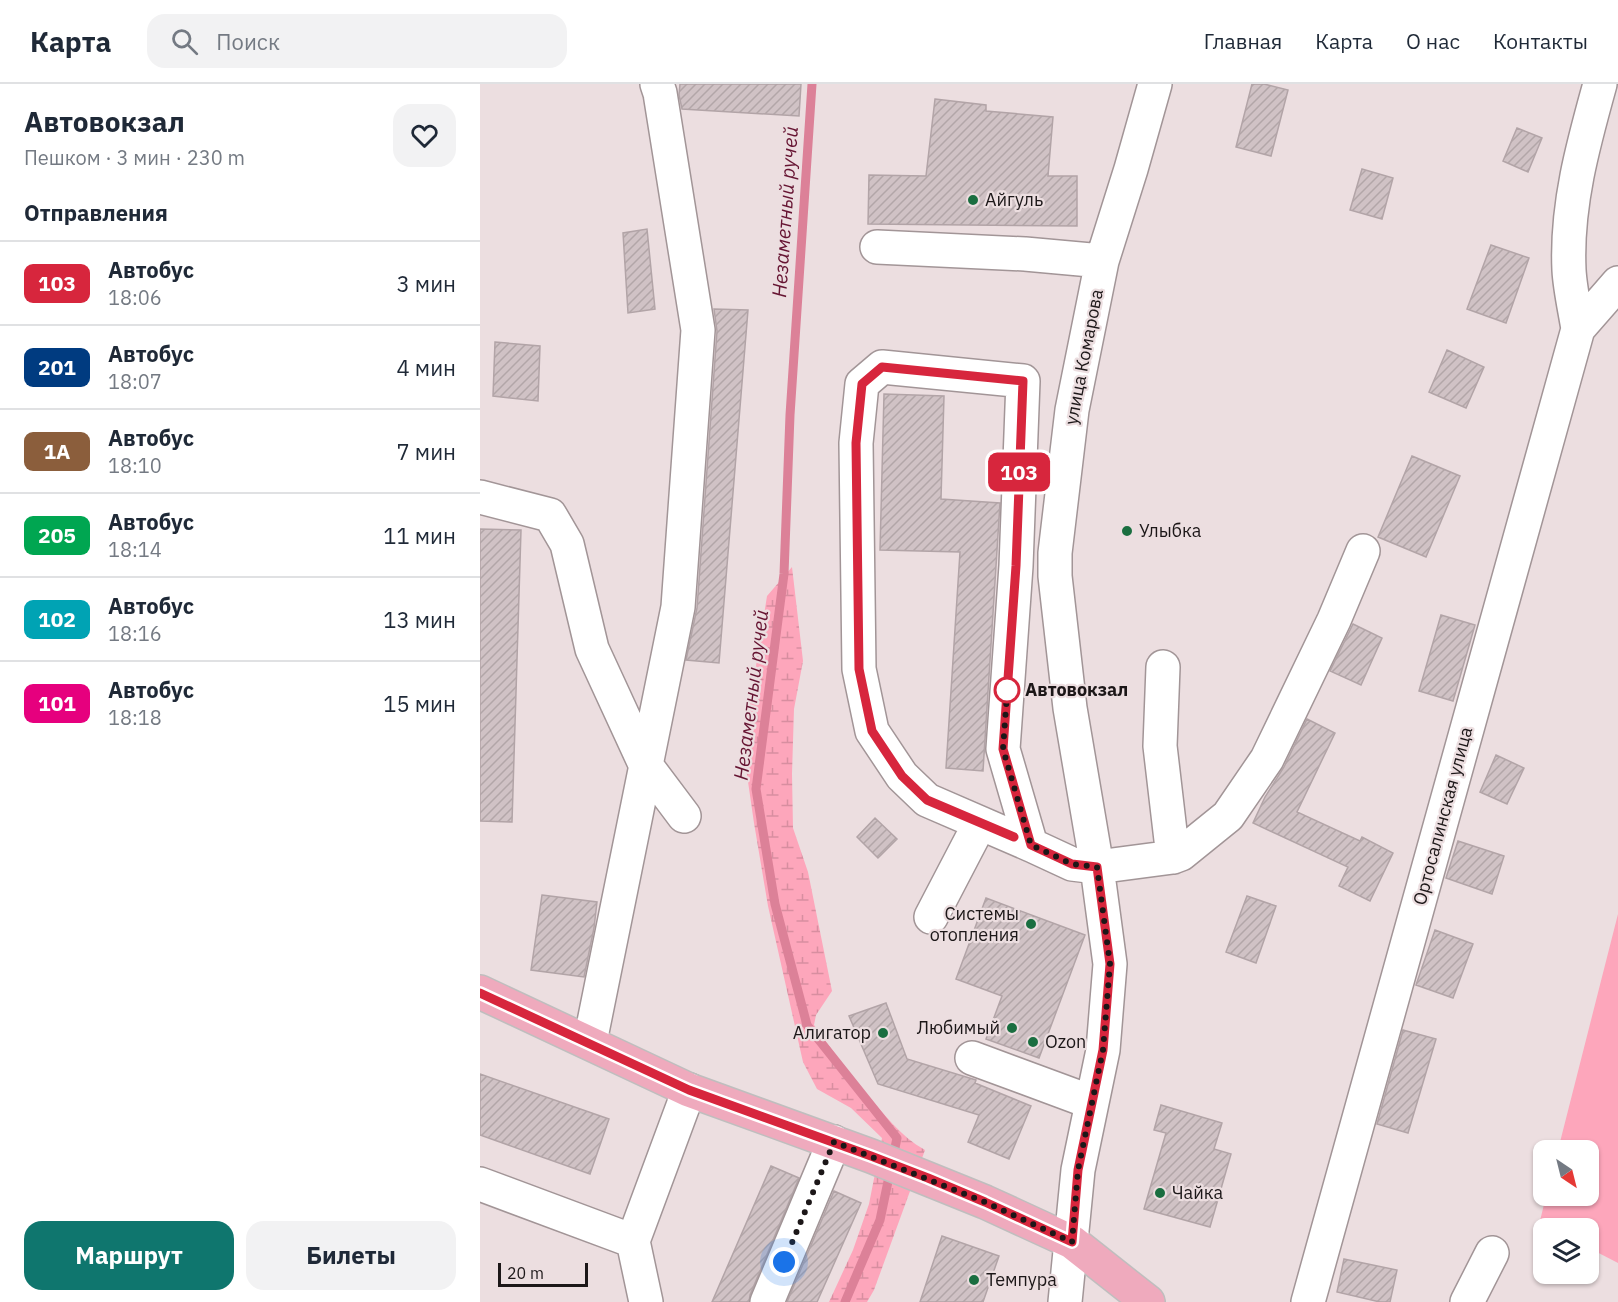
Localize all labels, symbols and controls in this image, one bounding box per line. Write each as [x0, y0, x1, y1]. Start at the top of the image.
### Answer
search box [147, 14, 567, 68]
text: Карта [30, 23, 111, 60]
icon: search [168, 25, 201, 58]
text: Поиск [216, 27, 280, 56]
text: Главная [1204, 27, 1282, 55]
text: Карта [1315, 27, 1373, 55]
text: О нас [1406, 27, 1460, 55]
text: Контакты [1493, 27, 1588, 55]
text: Автовокзал [24, 103, 185, 140]
button: heart [393, 104, 456, 167]
water label: Незаметный ручей [765, 125, 804, 299]
text: Пешком · 3 мин · 230 m [24, 144, 245, 171]
place label: Айгуль [985, 188, 1043, 211]
marker: Айгуль [966, 193, 980, 207]
text: Отправления [24, 198, 168, 227]
text: Автобус [108, 255, 194, 284]
text: 103 [38, 269, 76, 297]
text: 3 мин [396, 269, 456, 298]
text: 18:06 [108, 284, 162, 311]
street label: улица Комарова [1059, 287, 1108, 427]
text: Автобус [108, 339, 194, 368]
text: 201 [38, 353, 76, 381]
text: 4 мин [396, 353, 456, 382]
text: 18:07 [108, 368, 162, 395]
text: Автобус [108, 423, 194, 452]
text: 1А [44, 437, 71, 465]
text: 7 мин [396, 437, 456, 466]
text: 18:10 [108, 452, 162, 479]
line badge: 103 [984, 452, 1054, 492]
text: 103 [1000, 458, 1038, 486]
text: Автобус [108, 507, 194, 536]
place label: Улыбка [1139, 519, 1202, 542]
text: 205 [38, 521, 76, 549]
text: 11 мин [383, 521, 456, 550]
marker: Улыбка [1120, 524, 1134, 538]
text: 18:14 [108, 536, 162, 563]
text: Автобус [108, 591, 194, 620]
text: 102 [38, 605, 76, 633]
text: 13 мин [383, 605, 456, 634]
water label: Незаметный ручей [727, 608, 774, 782]
text: 18:16 [108, 620, 162, 647]
text: Автобус [108, 675, 194, 704]
marker: Автовокзал [994, 677, 1020, 703]
place label: Автовокзал [1025, 678, 1128, 701]
text: 101 [38, 689, 76, 717]
text: 15 мин [383, 689, 456, 718]
text: 18:18 [108, 704, 162, 731]
street label: Ортосалинская улица [1408, 724, 1477, 908]
place label: Системы отопления [930, 902, 1019, 946]
marker: Системы отопления [1024, 917, 1038, 931]
place label: Любимый [917, 1016, 1000, 1039]
place label: Алигатор [793, 1021, 871, 1044]
marker: Любимый [1005, 1021, 1019, 1035]
marker: Алигатор [876, 1026, 890, 1040]
place label: Ozon [1045, 1030, 1086, 1053]
marker: Ozon [1026, 1035, 1040, 1049]
north arrow [1533, 1140, 1599, 1206]
map controls [1533, 1140, 1599, 1284]
place label: Чайка [1172, 1181, 1224, 1204]
marker: Чайка [1153, 1186, 1167, 1200]
button: layers [1533, 1218, 1599, 1284]
button: Маршрут [24, 1221, 234, 1290]
button: Билеты [246, 1221, 456, 1290]
your location [769, 1247, 799, 1277]
scale bar [498, 1260, 588, 1288]
text: 20 m [507, 1263, 544, 1283]
place label: Темпура [986, 1268, 1057, 1291]
marker: Темпура [967, 1273, 981, 1287]

